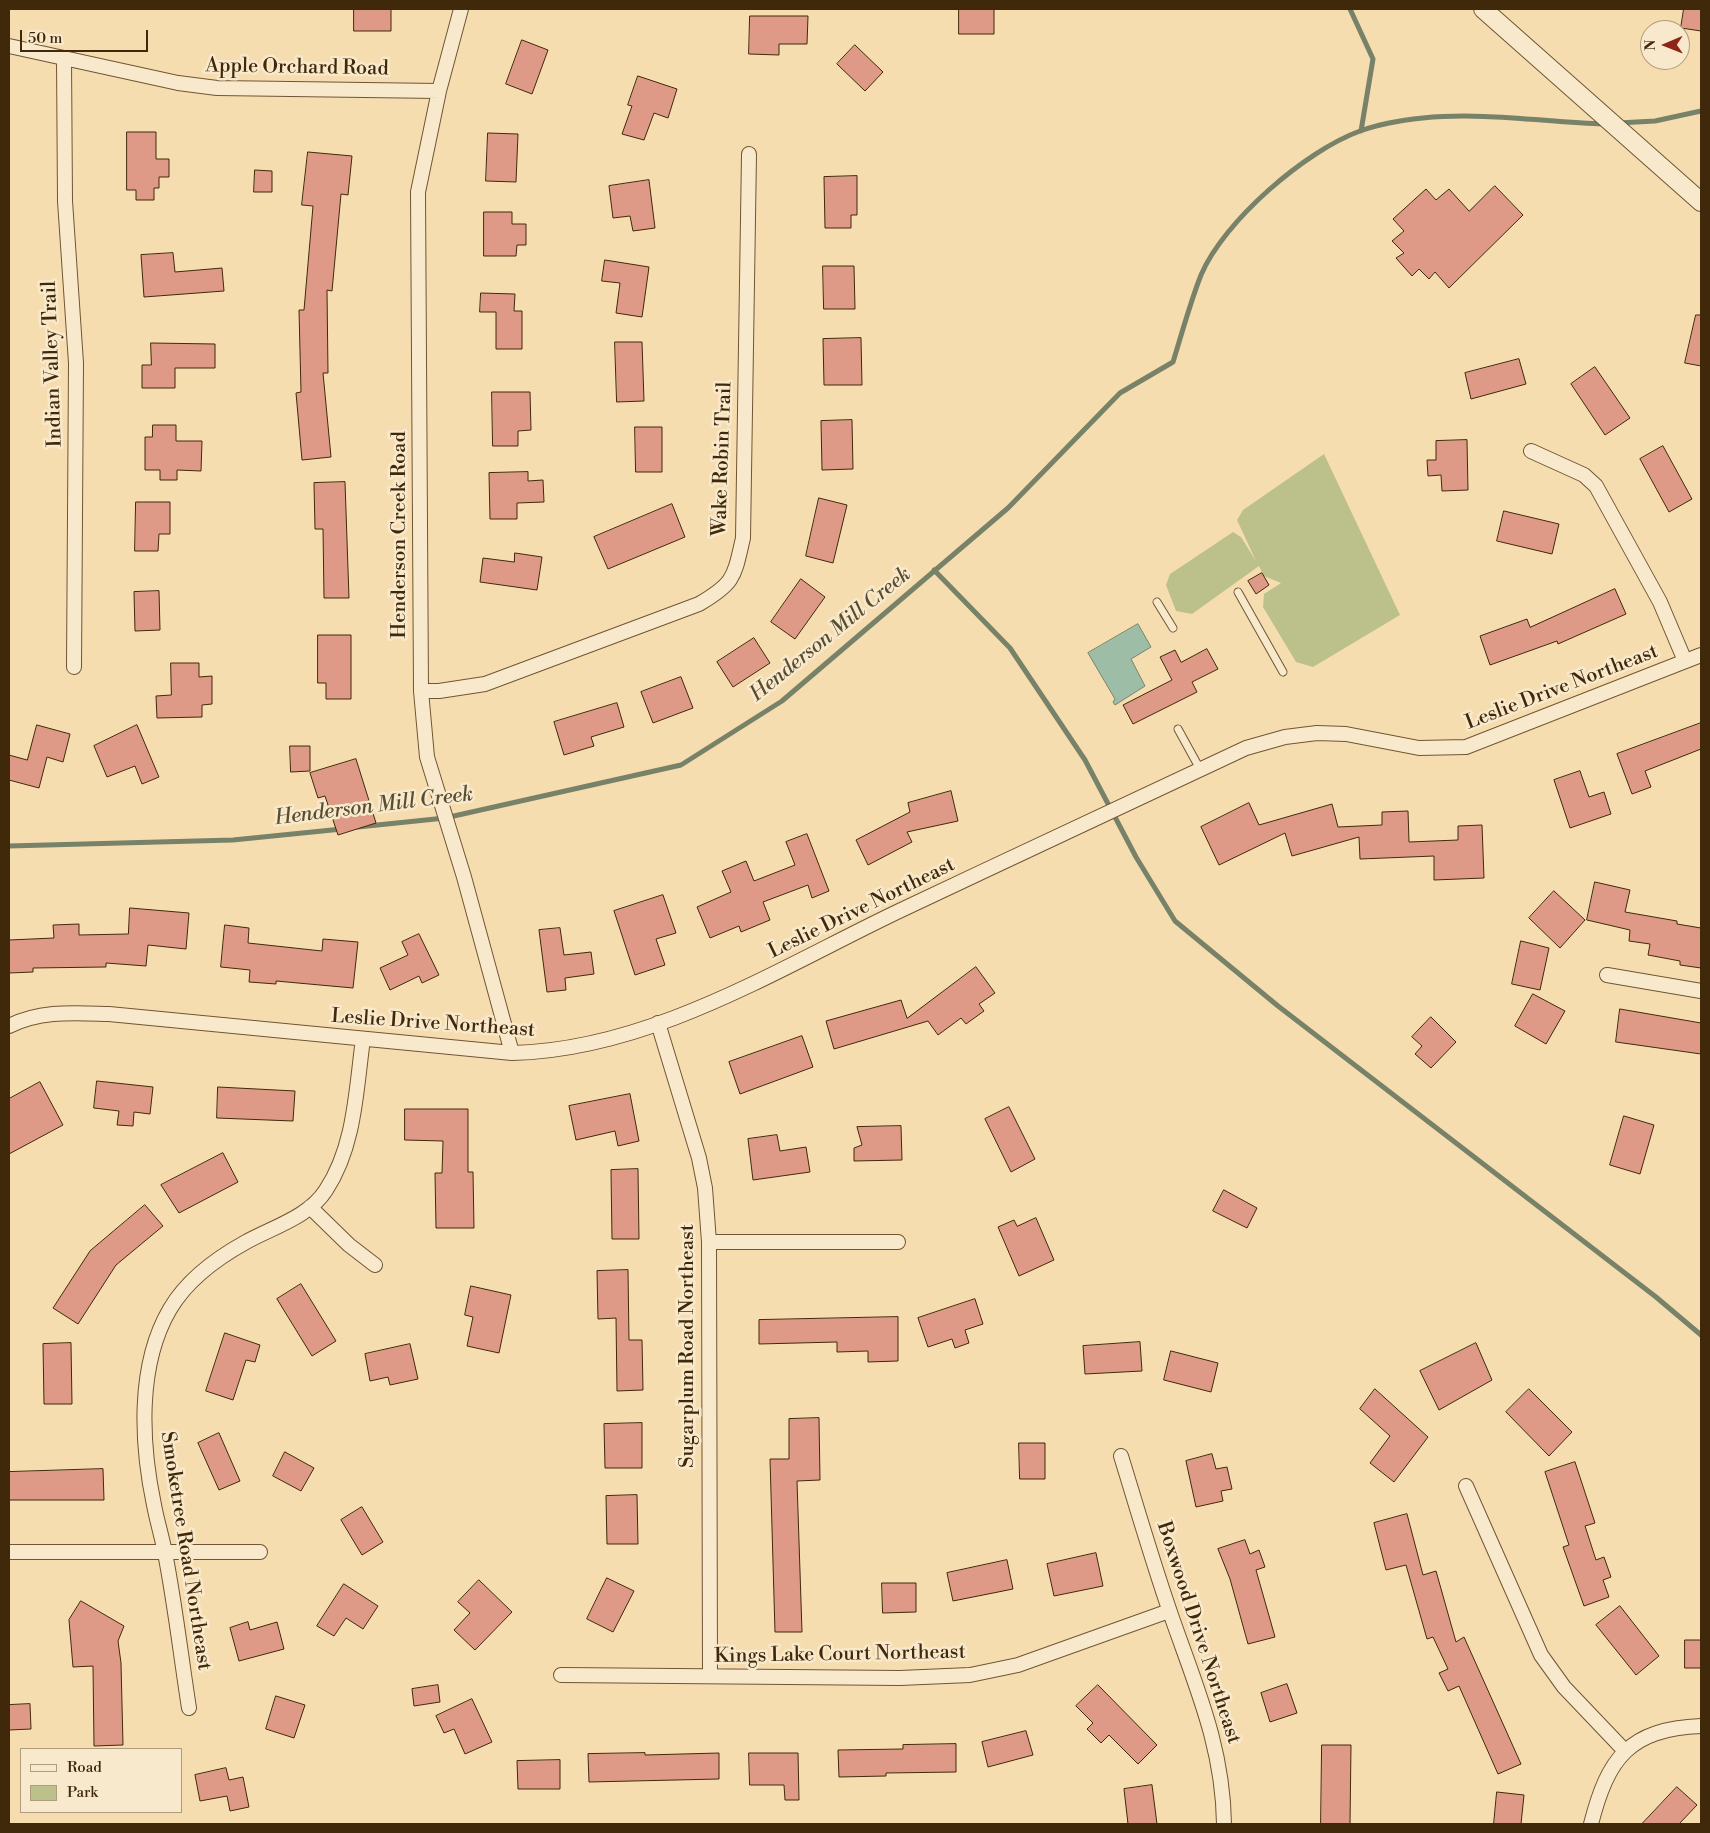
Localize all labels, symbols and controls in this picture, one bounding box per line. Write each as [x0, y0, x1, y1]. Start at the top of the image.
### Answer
scale bar [22, 20, 150, 52]
north arrow [1640, 20, 1690, 70]
text: 50 m [28, 29, 62, 48]
text: N [1642, 40, 1660, 51]
street label: Apple Orchard Road [205, 54, 389, 82]
street label: Indian Valley Trail [38, 280, 68, 448]
street label: Wake Robin Trail [708, 381, 738, 537]
street label: Henderson Creek Road [388, 431, 412, 639]
water label: Henderson Mill Creek [745, 562, 917, 708]
street label: Leslie Drive Northeast [1462, 640, 1662, 736]
water label: Henderson Mill Creek [273, 782, 475, 832]
street label: Leslie Drive Northeast [765, 853, 959, 965]
street label: Leslie Drive Northeast [330, 1005, 536, 1043]
street label: Sugarplum Road Northeast [676, 1224, 700, 1468]
street label: Smoketree Road Northeast [154, 1430, 216, 1672]
street label: Boxwood Drive Northeast [1151, 1519, 1245, 1747]
street label: Kings Lake Court Northeast [714, 1641, 966, 1669]
legend [20, 1748, 182, 1813]
text: Road [67, 1758, 102, 1777]
text: Park [67, 1783, 98, 1802]

